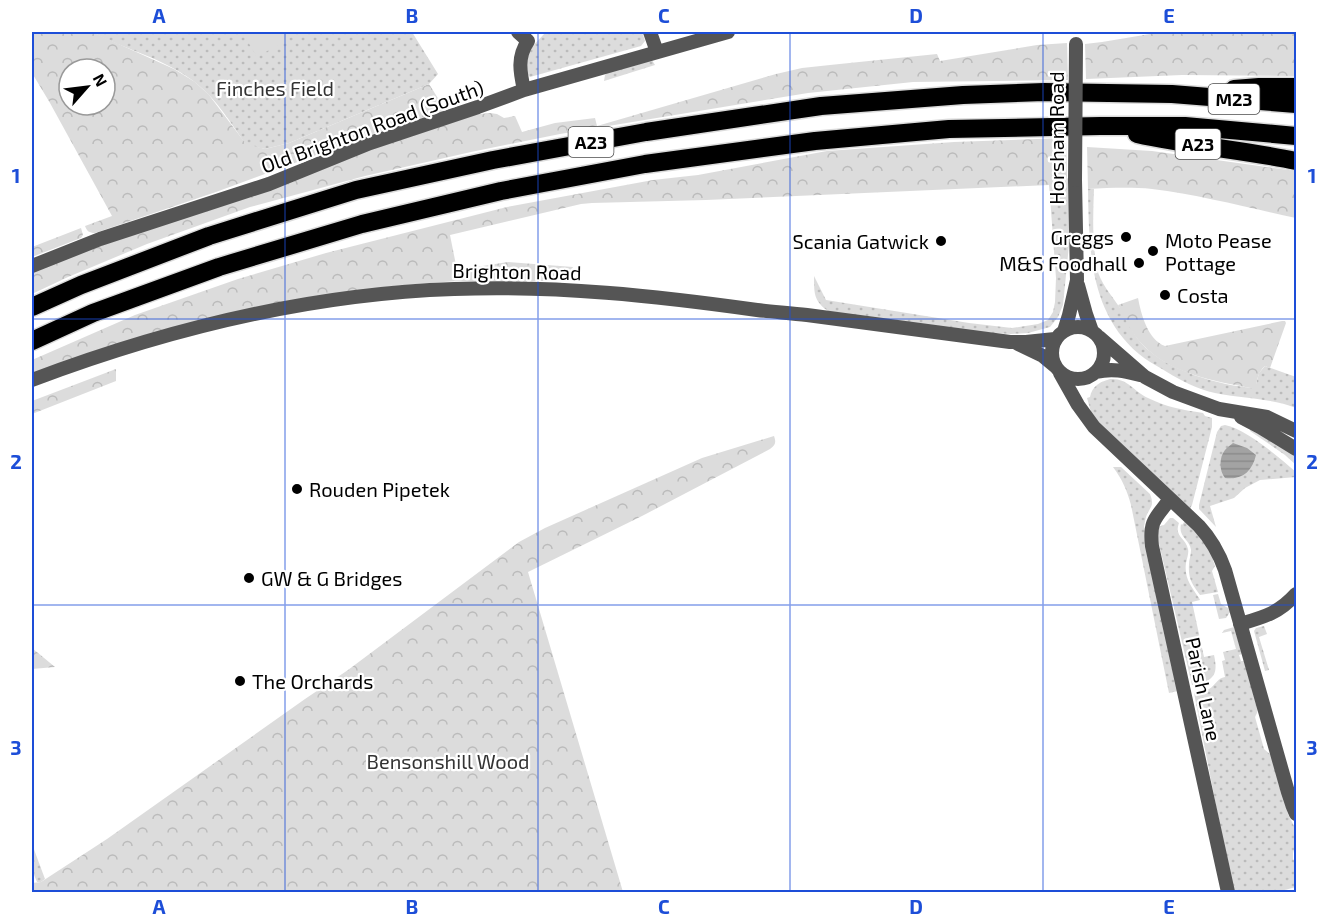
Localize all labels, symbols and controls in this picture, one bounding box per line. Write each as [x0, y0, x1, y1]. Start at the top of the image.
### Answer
text: A [152, 3, 166, 27]
text: B [406, 3, 418, 27]
text: C [658, 3, 670, 27]
text: D [909, 3, 923, 27]
text: E [1163, 3, 1175, 27]
north arrow [57, 57, 117, 117]
text: N [90, 70, 112, 89]
street label: Horsham Road [1044, 71, 1068, 205]
street label: Old Brighton Road (South) [257, 75, 487, 177]
park label: Finches Field [216, 76, 334, 100]
road number: M23 [1208, 84, 1260, 114]
road number: A23 [568, 127, 614, 157]
road number: A23 [1176, 129, 1220, 159]
text: 1 [12, 163, 20, 187]
text: 1 [1308, 163, 1316, 187]
place label: Greggs [1050, 225, 1114, 249]
place label: Moto Pease Pottage [1165, 228, 1272, 275]
place label: Scania Gatwick [792, 229, 929, 253]
marker: Greggs [1119, 230, 1133, 244]
marker: Scania Gatwick [934, 234, 948, 248]
marker: Moto Pease Pottage [1146, 244, 1160, 258]
place label: M&S Foodhall [999, 251, 1127, 275]
marker: M&S Foodhall [1132, 256, 1146, 270]
street label: Brighton Road [452, 258, 582, 284]
place label: Costa [1177, 283, 1229, 307]
marker: Costa [1158, 288, 1172, 302]
text: 2 [10, 449, 22, 473]
text: 2 [1306, 449, 1318, 473]
place label: Rouden Pipetek [309, 477, 450, 501]
marker: Rouden Pipetek [290, 482, 304, 496]
place label: GW & G Bridges [261, 566, 402, 590]
marker: GW & G Bridges [242, 571, 256, 585]
street label: Parish Lane [1181, 635, 1227, 743]
place label: The Orchards [252, 669, 373, 693]
marker: The Orchards [233, 674, 247, 688]
text: 3 [10, 735, 22, 759]
text: 3 [1306, 735, 1318, 759]
park label: Bensonshill Wood [367, 749, 530, 773]
text: A [152, 894, 166, 918]
text: B [406, 894, 418, 918]
text: C [658, 894, 670, 918]
text: D [909, 894, 923, 918]
text: E [1163, 894, 1175, 918]

